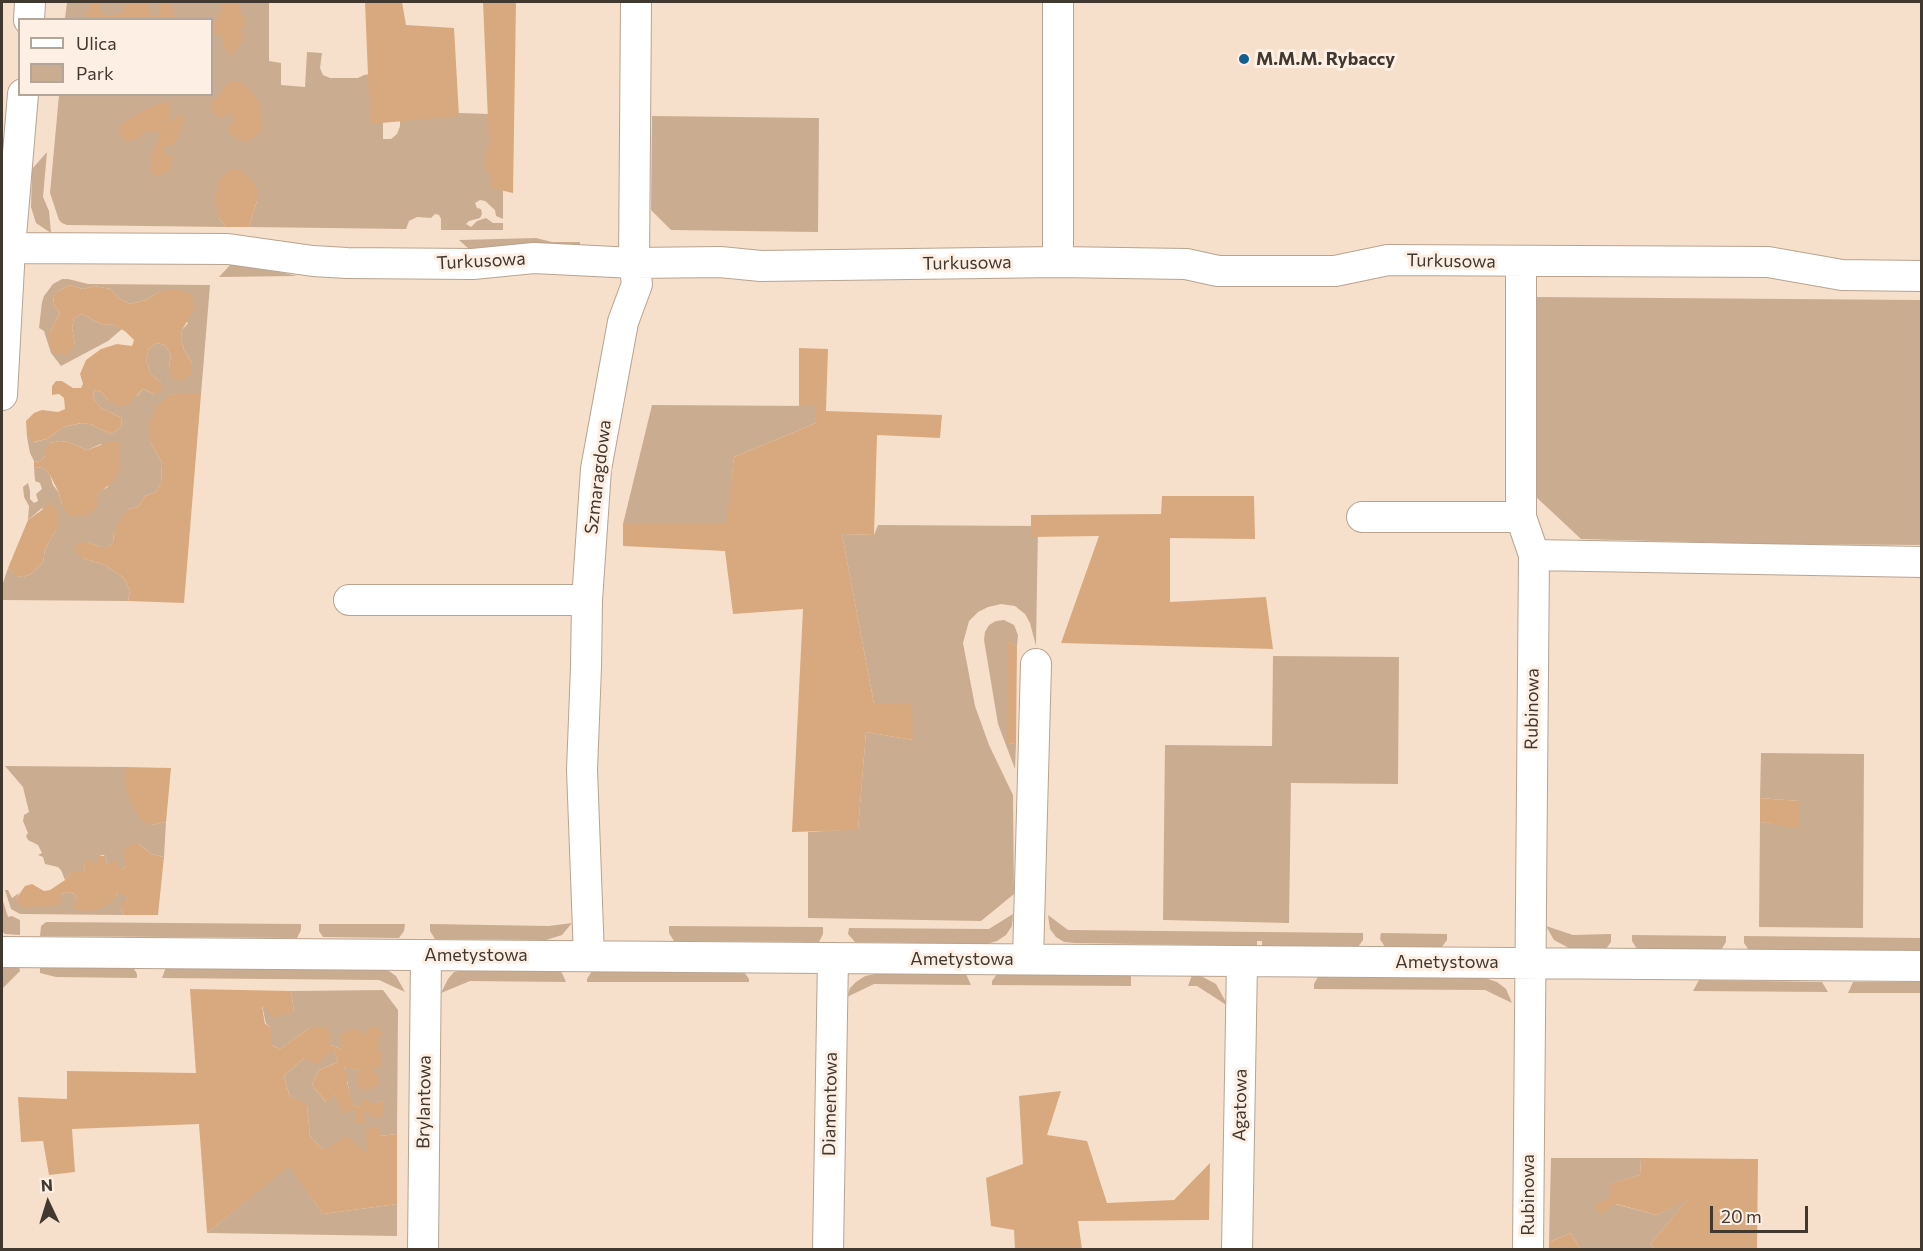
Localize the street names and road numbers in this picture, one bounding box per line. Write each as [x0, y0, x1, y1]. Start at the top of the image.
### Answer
street label: Turkusowa [436, 248, 526, 274]
street label: Turkusowa [1406, 249, 1496, 273]
street label: Turkusowa [922, 251, 1012, 275]
street label: Szmaragdowa [580, 419, 616, 535]
street label: Rubinowa [1520, 668, 1544, 750]
street label: Ametystowa [424, 944, 528, 966]
street label: Ametystowa [910, 948, 1014, 970]
street label: Ametystowa [1395, 951, 1499, 973]
street label: Diamentowa [818, 1052, 842, 1156]
street label: Brylantowa [412, 1055, 436, 1149]
street label: Agatowa [1229, 1069, 1251, 1141]
street label: Rubinowa [1517, 1154, 1539, 1236]

